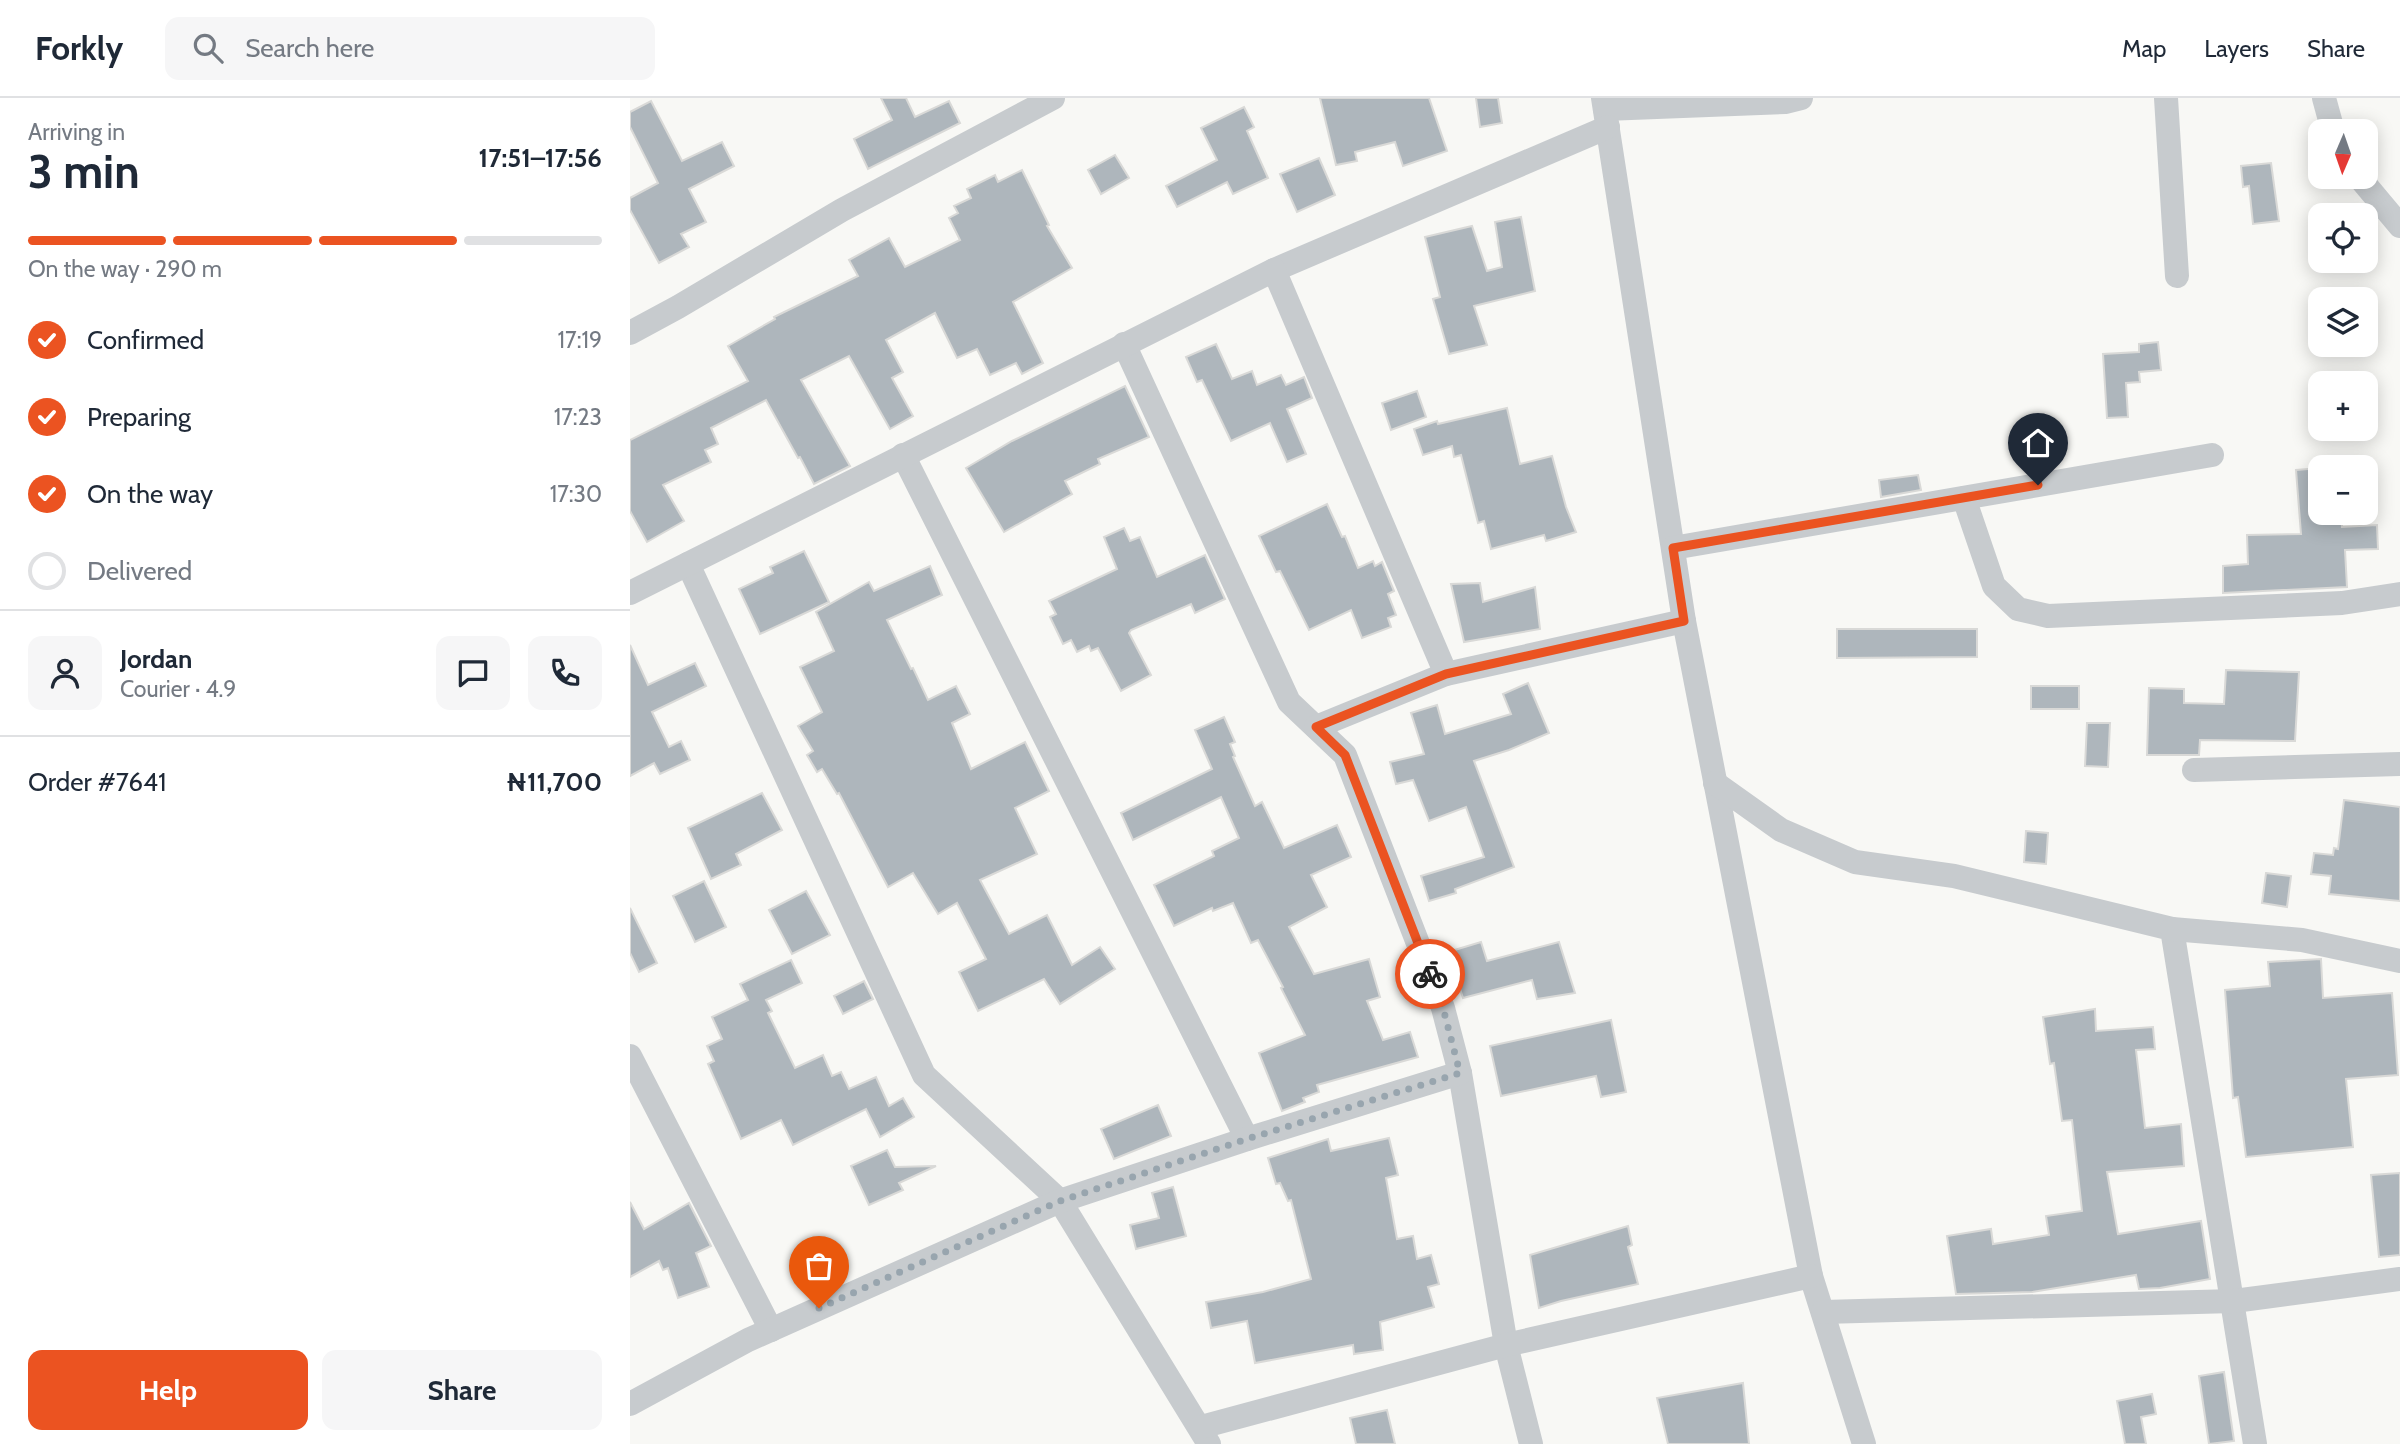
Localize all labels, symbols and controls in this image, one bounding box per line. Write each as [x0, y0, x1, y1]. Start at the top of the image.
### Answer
search box [165, 17, 655, 80]
text: Forkly [35, 28, 123, 68]
icon: search [189, 29, 227, 67]
text: Search here [245, 32, 374, 64]
text: Map [2122, 34, 2166, 63]
text: Layers [2204, 34, 2269, 63]
text: Share [2307, 34, 2365, 63]
text: Arriving in [28, 118, 125, 146]
north arrow [2308, 119, 2378, 189]
map controls [2308, 119, 2378, 525]
text: 17:51–17:56 [479, 142, 602, 174]
text: 3 min [28, 144, 140, 200]
button: locate [2308, 203, 2378, 273]
text: On the way · 290 m [28, 255, 222, 283]
button: layers [2308, 287, 2378, 357]
icon: check [28, 321, 66, 359]
text: Confirmed [87, 324, 204, 356]
text: 17:19 [558, 326, 602, 354]
button: + [2308, 371, 2378, 441]
icon: check [28, 398, 66, 436]
text: Preparing [87, 401, 191, 433]
text: 17:23 [554, 403, 602, 431]
pin [2008, 413, 2068, 485]
icon: home [2019, 424, 2057, 462]
button: − [2308, 455, 2378, 525]
icon: check [28, 475, 66, 513]
text: On the way [87, 478, 213, 510]
text: 17:30 [550, 480, 602, 508]
text: Delivered [87, 555, 192, 587]
button: person [28, 636, 102, 710]
button: chat [436, 636, 510, 710]
button: phone [528, 636, 602, 710]
text: Jordan [120, 643, 192, 675]
text: Courier · 4.9 [120, 675, 236, 703]
text: Order #7641 [28, 766, 167, 798]
text: ₦11,700 [506, 766, 602, 798]
courier [1395, 939, 1465, 1009]
icon: bike [1411, 955, 1449, 993]
pin [789, 1236, 849, 1308]
icon: bag [800, 1247, 838, 1285]
button: Help [28, 1350, 308, 1430]
button: Share [322, 1350, 602, 1430]

